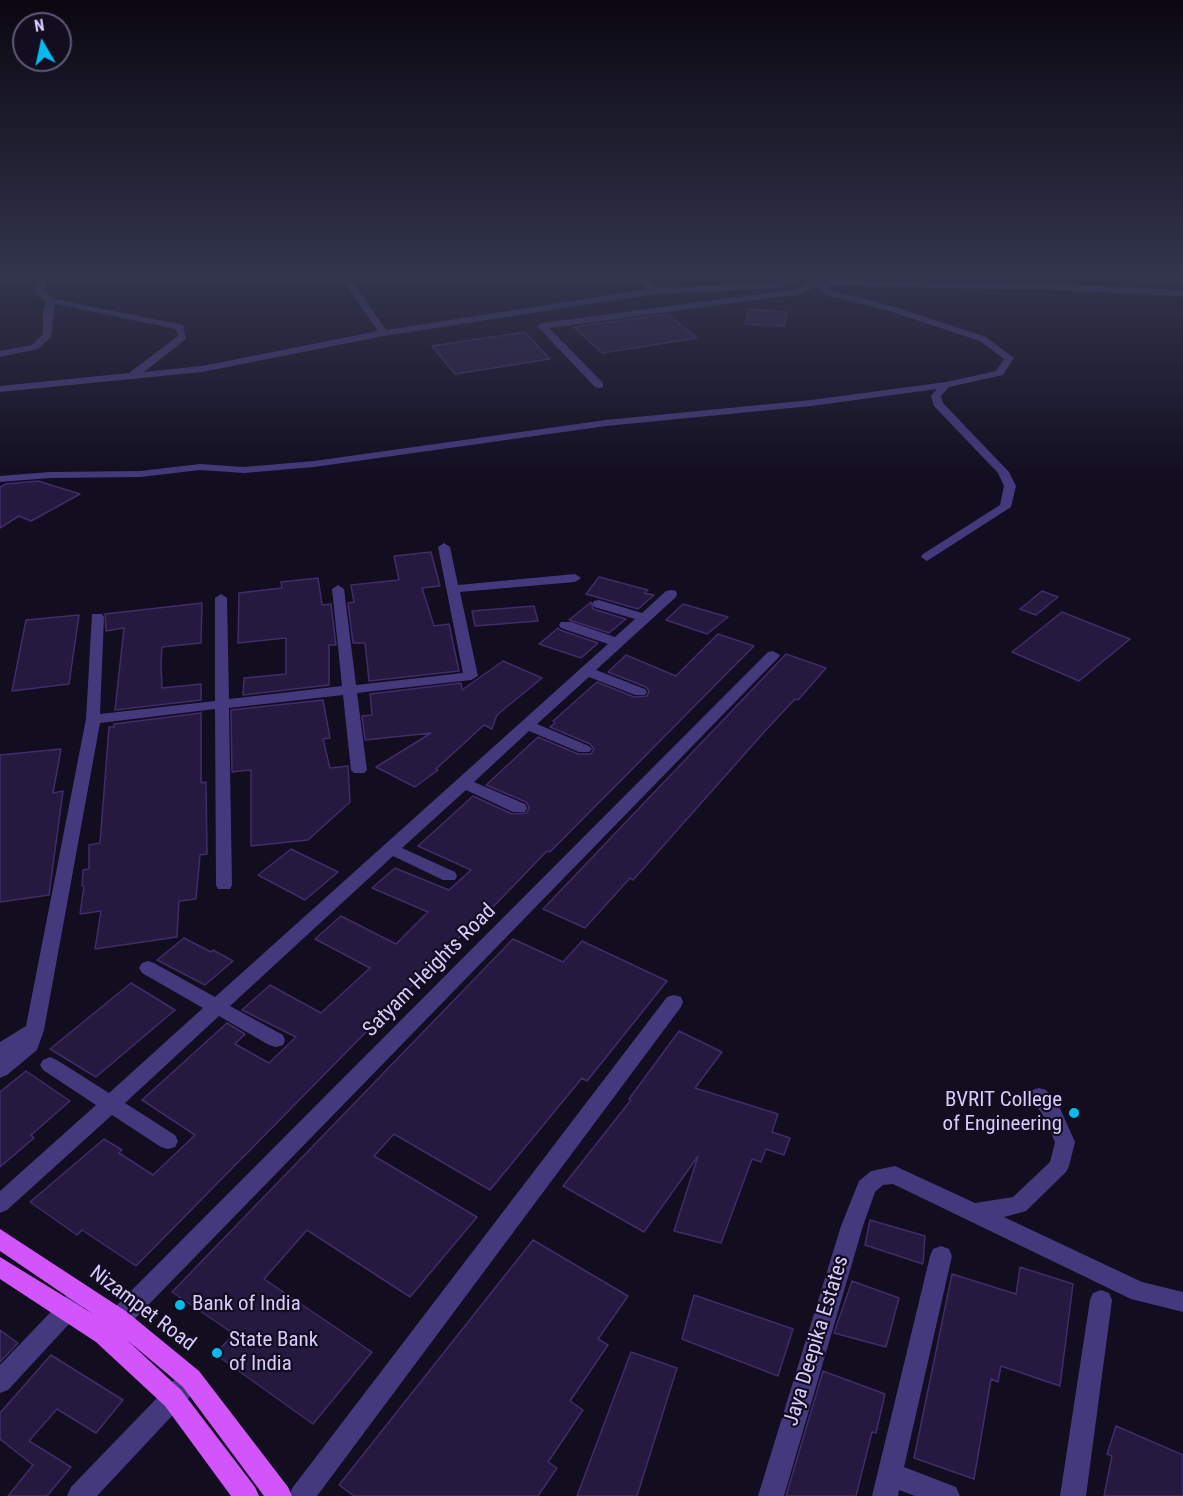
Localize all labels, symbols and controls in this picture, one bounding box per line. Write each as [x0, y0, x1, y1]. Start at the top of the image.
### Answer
north arrow [12, 12, 72, 72]
text: N [33, 16, 46, 36]
street label: Satyam Heights Road [358, 899, 502, 1043]
place label: BVRIT College of Engineering [943, 1088, 1062, 1138]
marker: BVRIT College of Engineering [1067, 1106, 1081, 1120]
street label: Jaya Deepika Estates [779, 1253, 855, 1429]
street label: Nizampet Road [84, 1261, 200, 1357]
place label: Bank of India [192, 1292, 301, 1318]
marker: Bank of India [173, 1298, 187, 1312]
place label: State Bank of India [229, 1328, 318, 1378]
marker: State Bank of India [210, 1346, 224, 1360]

